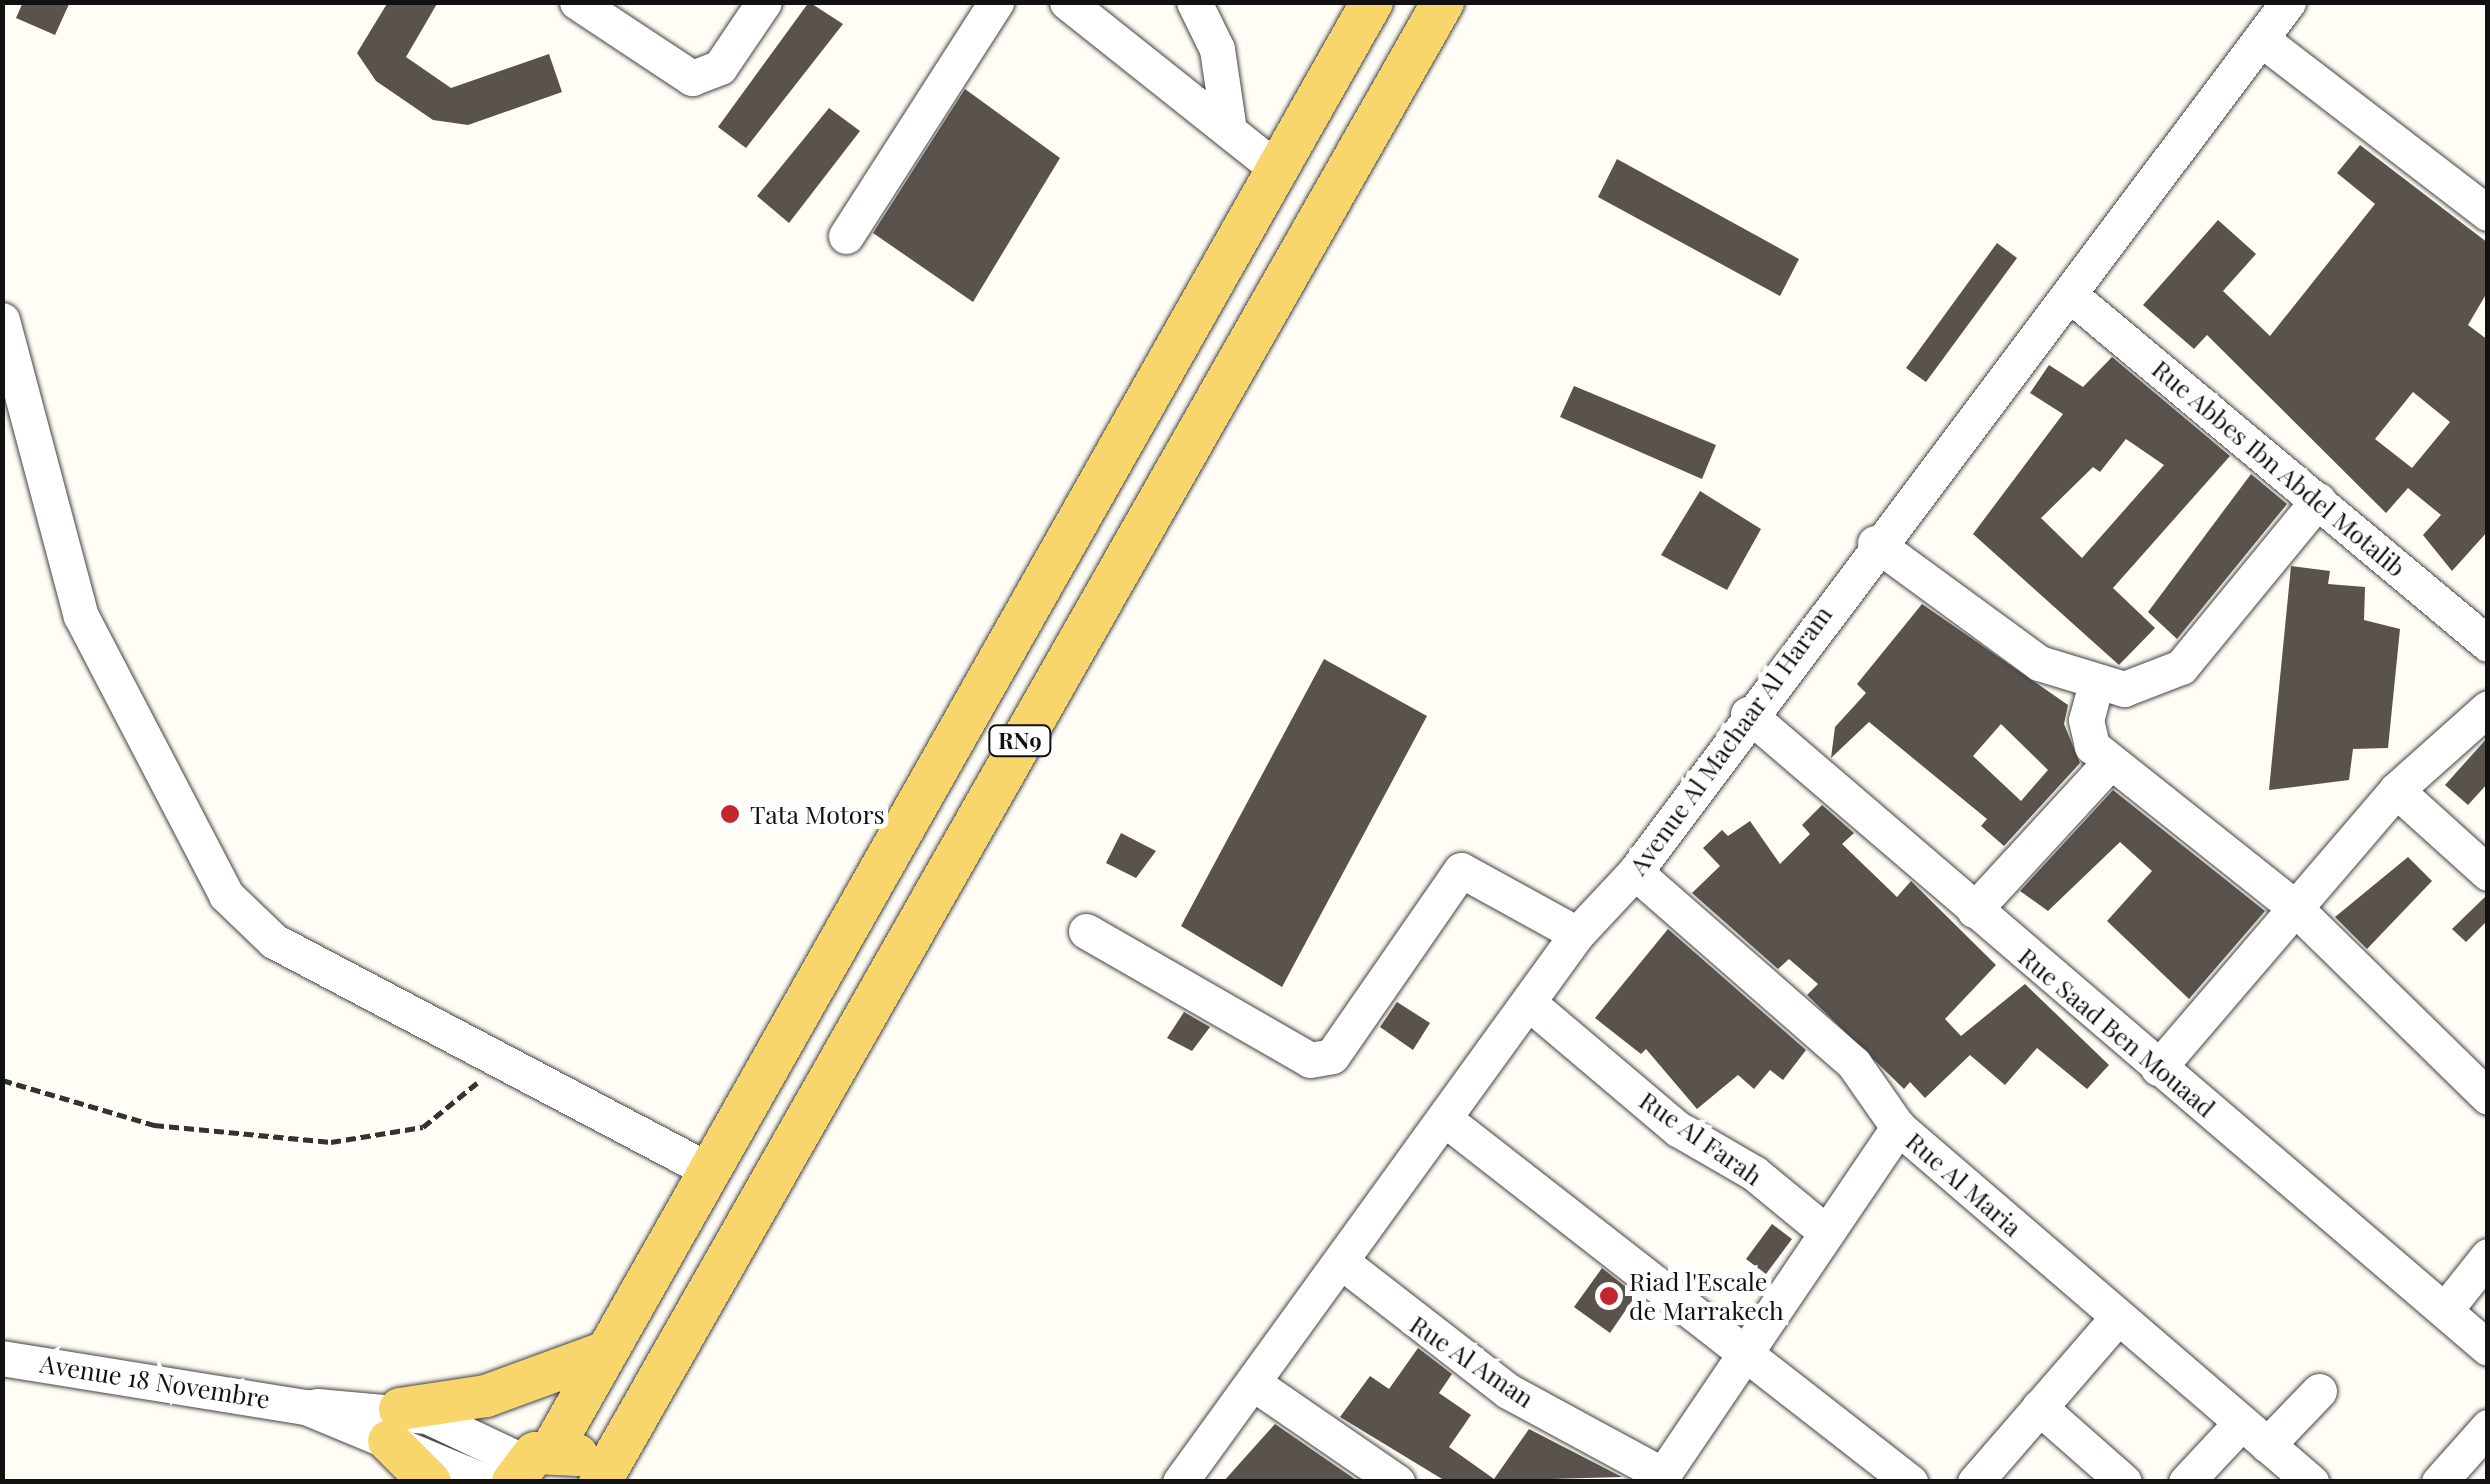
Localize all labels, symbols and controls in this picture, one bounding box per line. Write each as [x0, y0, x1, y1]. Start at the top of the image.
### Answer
street label: Rue Abbes Ibn Abdel Motalib [2146, 353, 2412, 583]
street label: Avenue Al Machaar Al Haram [1622, 599, 1838, 881]
road number: RN9 [988, 724, 1052, 758]
place label: Tata Motors [750, 799, 885, 829]
marker: Tata Motors [719, 803, 741, 825]
street label: Rue Saad Ben Mouaad [2013, 941, 2221, 1123]
street label: Rue Al Farah [1634, 1085, 1768, 1191]
street label: Rue Al Maria [1900, 1126, 2028, 1242]
place label: Riad l'Escale de Marrakech [1629, 1267, 1784, 1326]
marker: Riad l'Escale de Marrakech [1598, 1285, 1620, 1307]
street label: Rue Al Aman [1404, 1308, 1540, 1414]
street label: Avenue 18 Novembre [38, 1348, 272, 1414]

